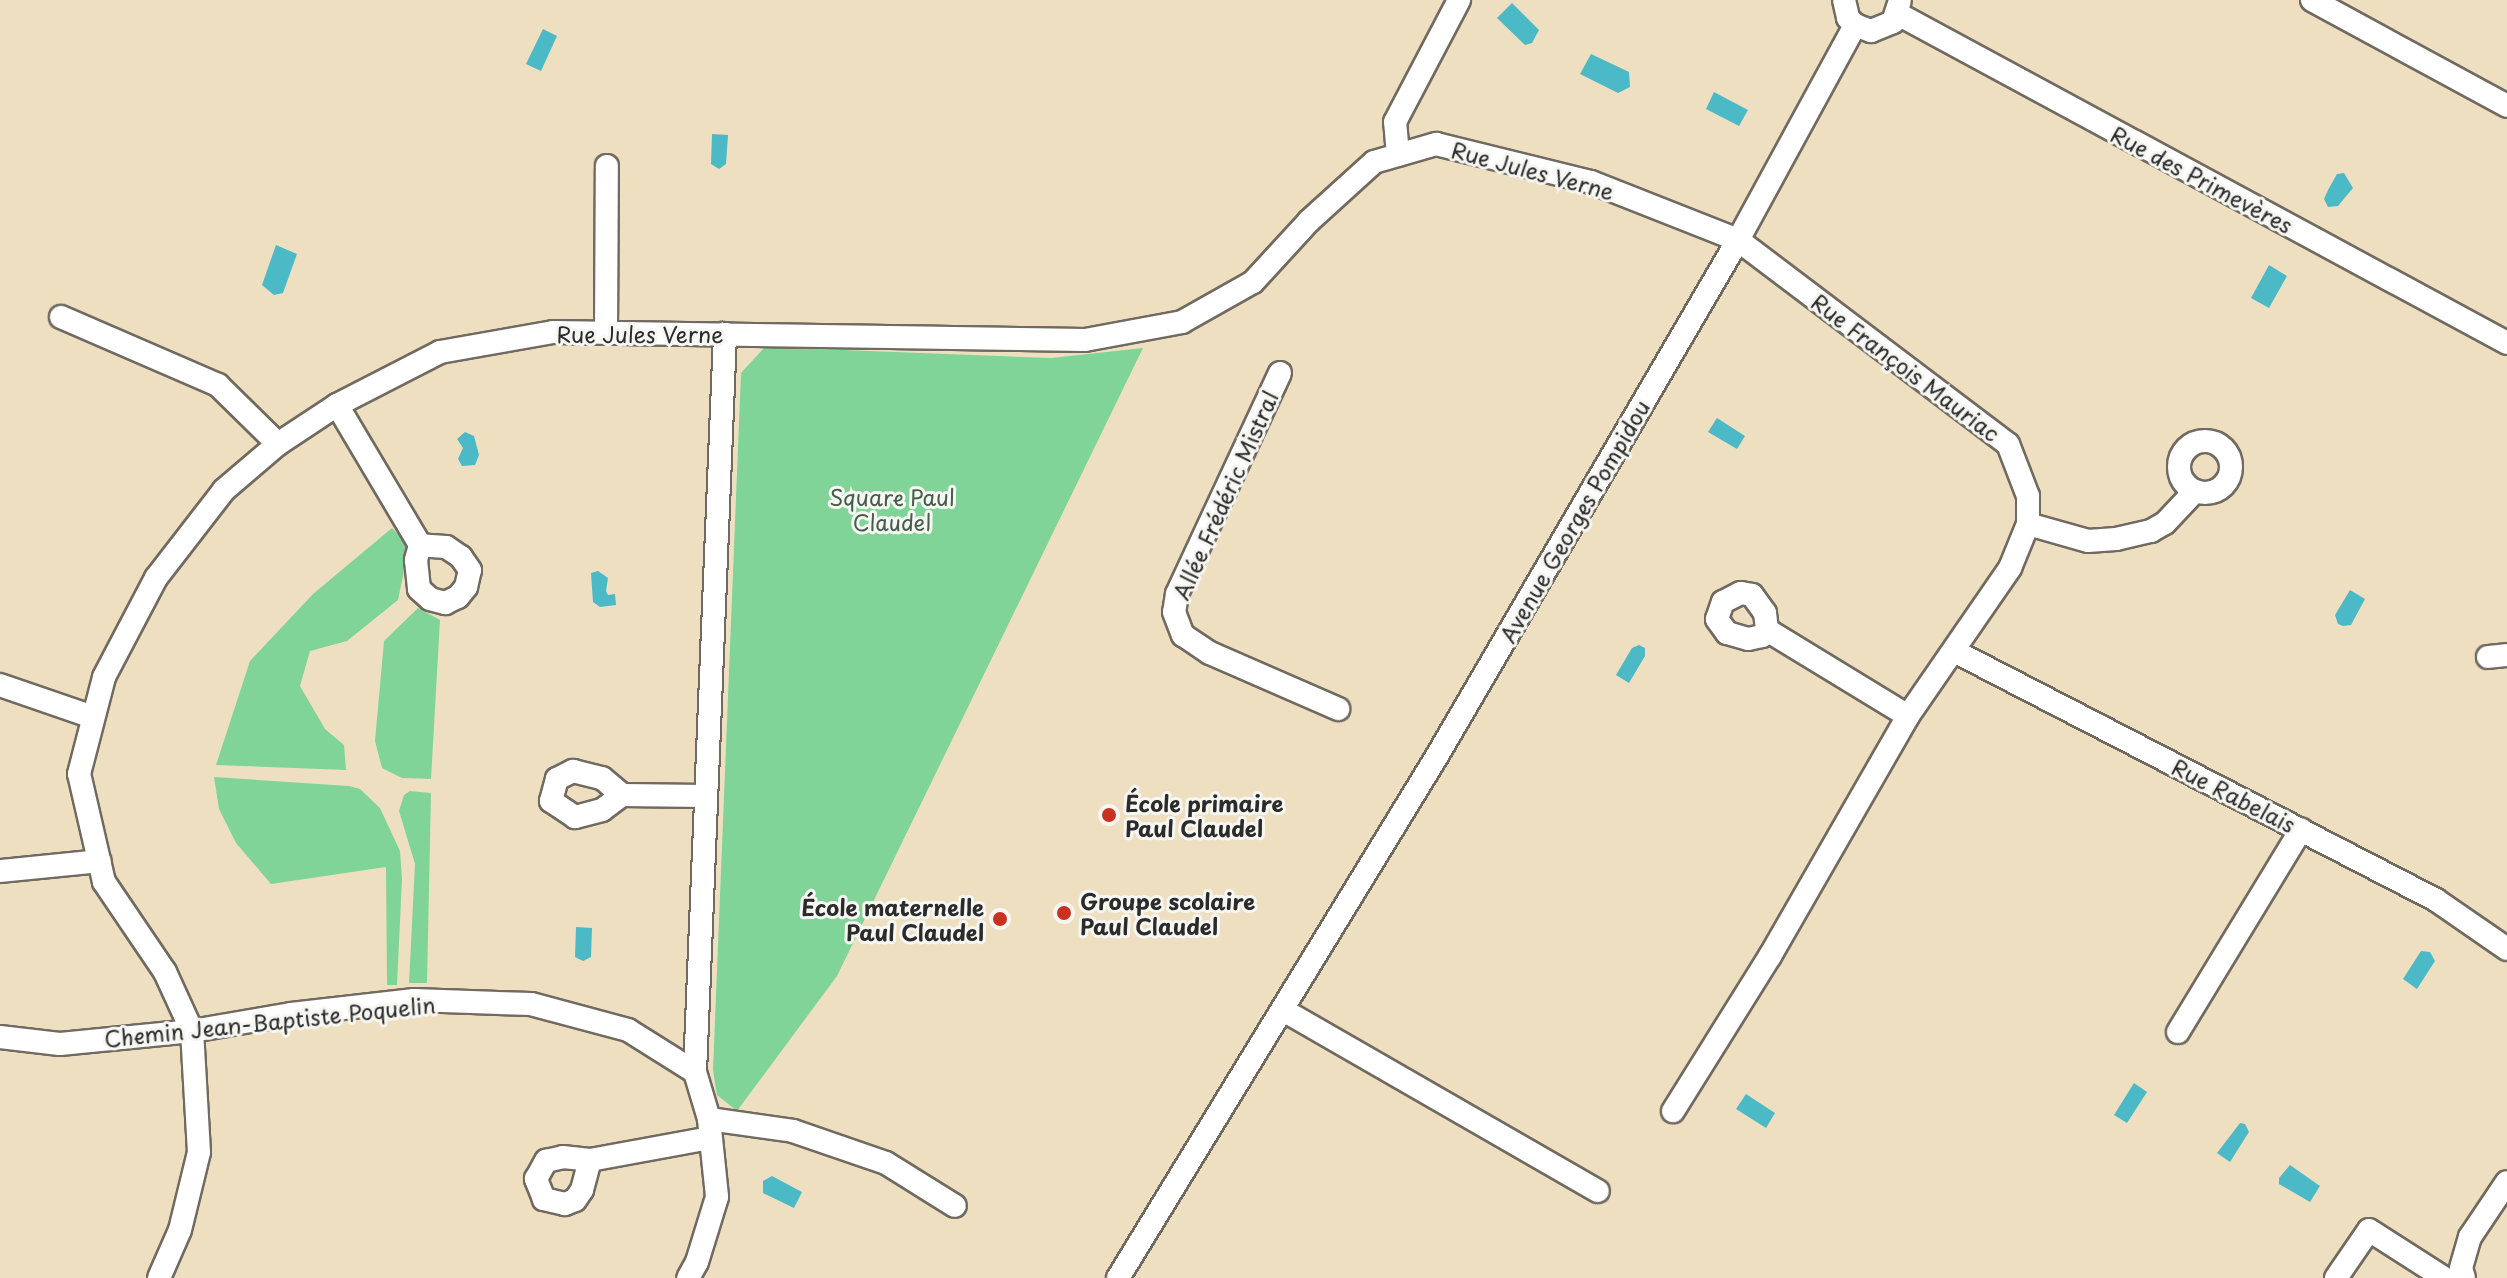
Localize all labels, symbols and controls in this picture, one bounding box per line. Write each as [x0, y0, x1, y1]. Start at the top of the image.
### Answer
street label: Rue des Primevères [2105, 119, 2299, 239]
street label: Rue Jules Verne [1447, 135, 1619, 205]
street label: Rue François Mauriac [1806, 287, 2006, 447]
street label: Rue Jules Verne [555, 321, 725, 347]
street label: Allée Frédéric Mistral [1167, 386, 1283, 604]
street label: Avenue Georges Pompidou [1493, 394, 1655, 648]
park label: Square Paul Claudel [829, 483, 955, 534]
street label: Rue Rabelais [2167, 752, 2301, 838]
place label: École primaire Paul Claudel [1125, 789, 1285, 840]
marker: École primaire Paul Claudel [1100, 806, 1118, 824]
place label: Groupe scolaire Paul Claudel [1080, 887, 1254, 938]
place label: École maternelle Paul Claudel [800, 893, 984, 944]
marker: Groupe scolaire Paul Claudel [1055, 904, 1073, 922]
marker: École maternelle Paul Claudel [991, 910, 1009, 928]
street label: Chemin Jean-Baptiste Poquelin [104, 991, 436, 1051]

